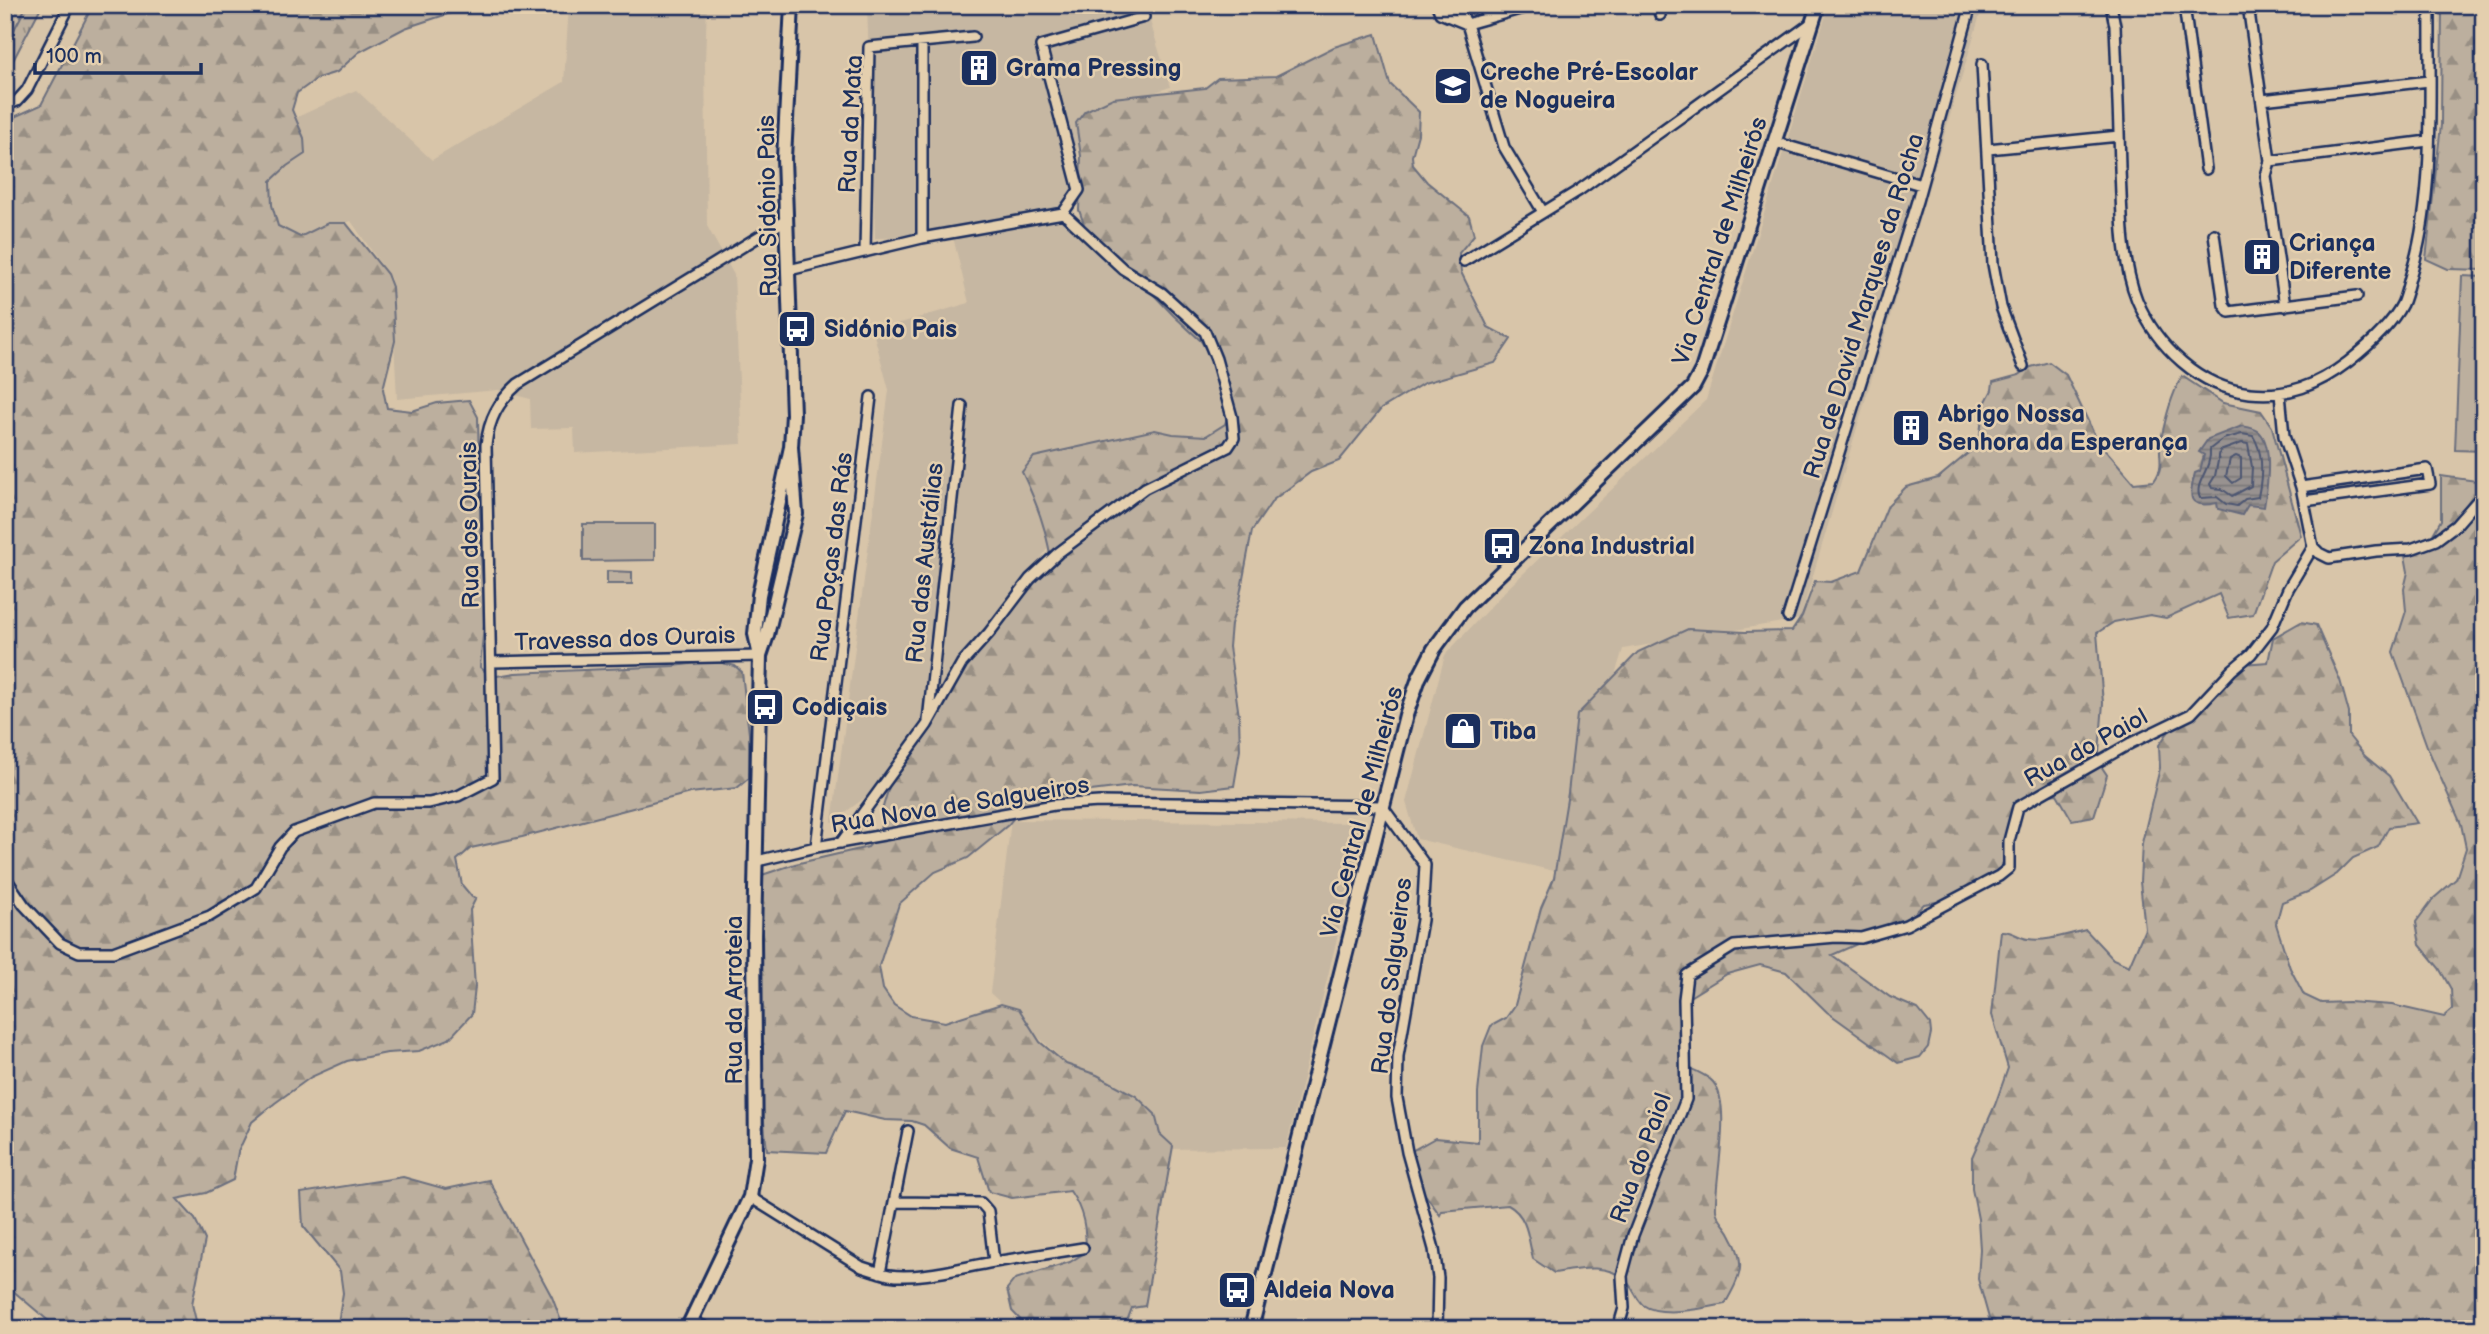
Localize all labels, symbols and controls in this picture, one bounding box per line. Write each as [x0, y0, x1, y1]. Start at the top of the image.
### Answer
scale bar [35, 32, 201, 76]
text: 100 m [46, 44, 102, 69]
building icon: Grama Pressing [958, 47, 1000, 89]
street label: Rua da Mata [833, 54, 869, 194]
place label: Grama Pressing [1006, 54, 1181, 83]
place label: Creche Pré-Escolar de Nogueira [1480, 58, 1698, 115]
school or university icon: Creche Pré-Escolar de Nogueira [1432, 65, 1474, 107]
street label: Via Central de Milheirós [1666, 113, 1774, 369]
street label: Rua Sidónio Pais [752, 115, 784, 297]
street label: Rua de David Marques da Rocha [1798, 130, 1930, 482]
place label: Criança Diferente [2289, 229, 2391, 286]
building icon: Criança Diferente [2241, 236, 2283, 278]
bus stop icon: Sidónio Pais [776, 308, 818, 350]
place label: Sidónio Pais [824, 315, 957, 344]
place label: Abrigo Nossa Senhora da Esperança [1937, 400, 2188, 457]
building icon: Abrigo Nossa Senhora da Esperança [1890, 407, 1932, 449]
street label: Rua dos Ourais [454, 441, 486, 609]
street label: Rua Poças das Rás [805, 450, 859, 664]
street label: Rua das Austrálias [900, 461, 950, 665]
bus stop icon: Zona Industrial [1481, 525, 1523, 567]
place label: Zona Industrial [1529, 532, 1695, 561]
street label: Travessa dos Ourais [514, 621, 736, 657]
street label: Via Central de Milheirós [1314, 683, 1410, 941]
bus stop icon: Codiçais [744, 686, 786, 728]
place label: Codiçais [792, 693, 887, 722]
street label: Rua do Paiol [2019, 702, 2153, 794]
shop icon: Tiba [1442, 710, 1484, 752]
place label: Tiba [1490, 717, 1537, 746]
street label: Rua Nova de Salgueiros [829, 770, 1091, 840]
street label: Rua do Salgueiros [1366, 876, 1418, 1076]
street label: Rua da Arroteia [720, 915, 749, 1085]
street label: Rua do Paiol [1604, 1089, 1678, 1227]
bus stop icon: Aldeia Nova [1216, 1269, 1258, 1311]
place label: Aldeia Nova [1263, 1276, 1395, 1305]

